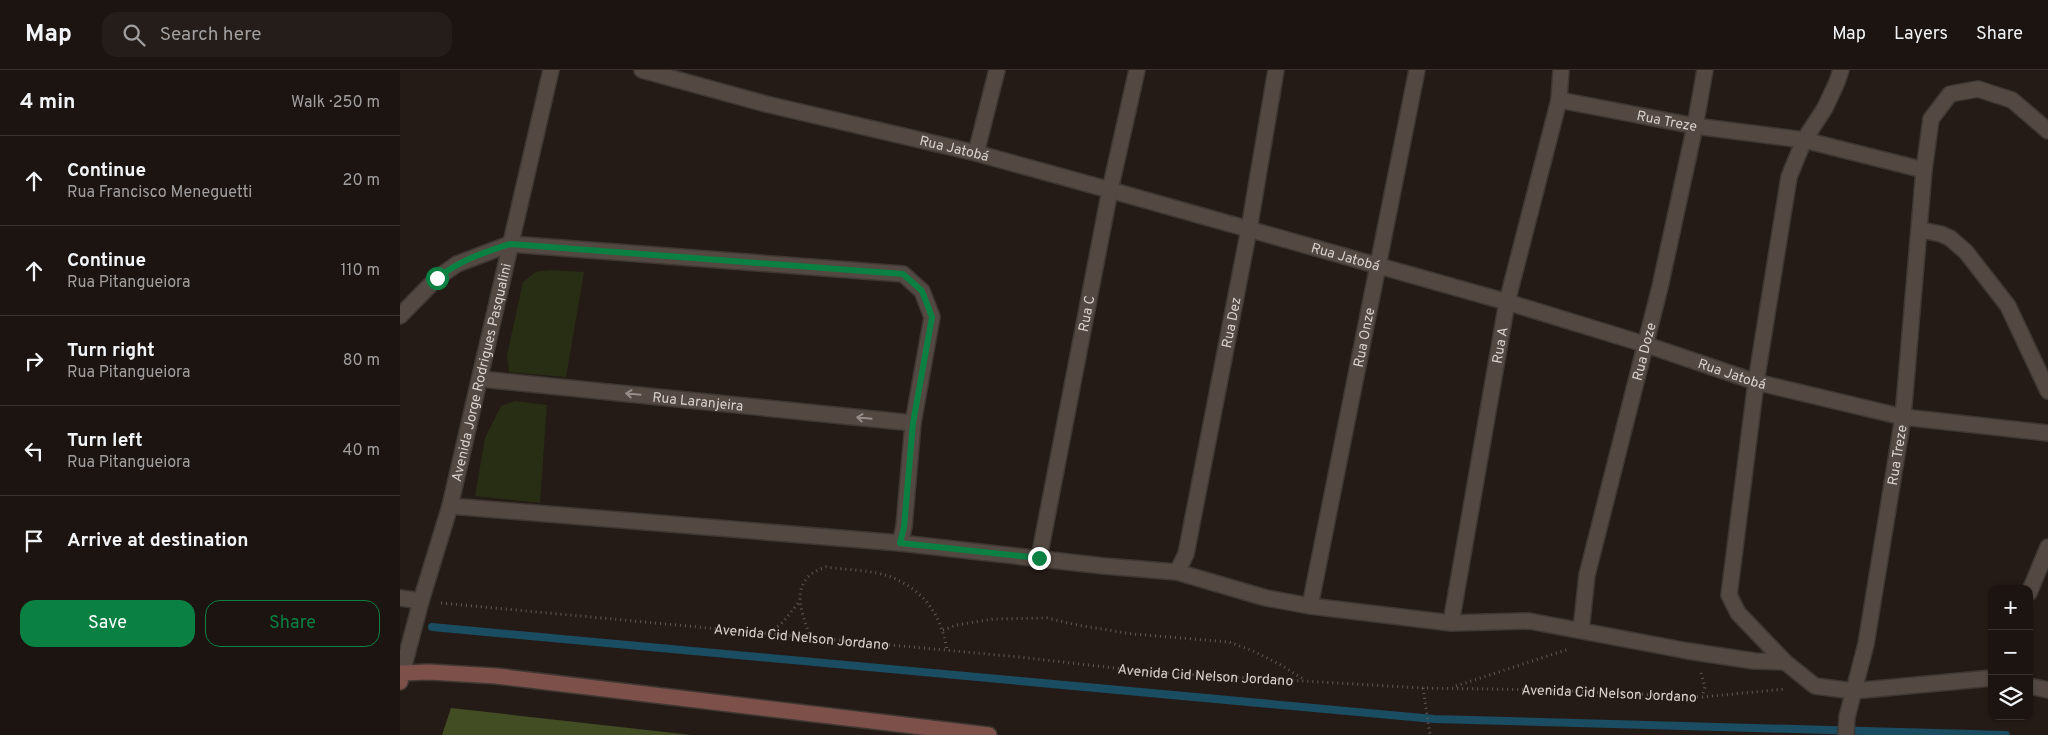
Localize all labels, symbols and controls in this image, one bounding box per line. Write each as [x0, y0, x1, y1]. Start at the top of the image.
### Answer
search box [102, 12, 452, 57]
text: Map [25, 20, 72, 50]
icon: search [120, 21, 148, 49]
text: Search here [160, 23, 261, 47]
text: Map [1832, 23, 1866, 46]
text: Layers [1894, 23, 1948, 46]
text: Share [1976, 23, 2023, 46]
text: 4 min [20, 89, 76, 116]
text: Walk · 250 m [291, 93, 380, 113]
street label: Rua Treze [1635, 108, 1698, 136]
street label: Rua Jatobá [918, 133, 991, 166]
text: Continue [67, 159, 146, 183]
icon: ahead [20, 167, 48, 195]
text: 20 m [343, 171, 380, 191]
text: Rua Francisco Meneguetti [67, 183, 252, 203]
street label: Rua Jatobá [1309, 240, 1382, 276]
text: Continue [67, 249, 146, 273]
icon: ahead [20, 257, 48, 285]
text: 110 m [340, 261, 380, 281]
street label: Avenida Jorge Rodrigues Pasqualini [449, 262, 516, 484]
route start [426, 267, 449, 290]
text: Rua Pitangueiora [67, 273, 190, 293]
street label: Rua C [1076, 294, 1099, 333]
street label: Rua Dez [1219, 296, 1246, 350]
street label: Rua Onze [1351, 306, 1379, 369]
street label: Rua Doze [1630, 321, 1661, 383]
street label: Rua A [1489, 326, 1512, 365]
text: Turn right [67, 339, 155, 363]
icon: right [20, 347, 48, 375]
text: 80 m [343, 351, 380, 371]
street label: Rua Jatobá [1695, 356, 1767, 394]
text: Rua Pitangueiora [67, 363, 190, 383]
one-way arrow [625, 389, 641, 399]
street label: Rua Laranjeira [651, 389, 744, 416]
one-way arrow [857, 413, 873, 423]
street label: Rua Treze [1885, 424, 1912, 487]
text: Turn left [67, 429, 143, 453]
icon: left [20, 437, 48, 465]
text: 40 m [342, 441, 380, 461]
text: Rua Pitangueiora [67, 453, 190, 473]
icon: arrive [20, 527, 48, 555]
text: Arrive at destination [67, 529, 248, 553]
route end [1028, 547, 1051, 570]
map controls [1988, 585, 2033, 720]
button: + [1988, 585, 2033, 630]
button: Save [20, 600, 195, 647]
button: Share [205, 600, 380, 647]
street label: Avenida Cid Nelson Jordano [713, 622, 890, 655]
button: − [1988, 630, 2033, 675]
street label: Avenida Cid Nelson Jordano [1117, 661, 1294, 690]
button: layers [1988, 675, 2033, 720]
street label: Avenida Cid Nelson Jordano [1521, 683, 1697, 707]

